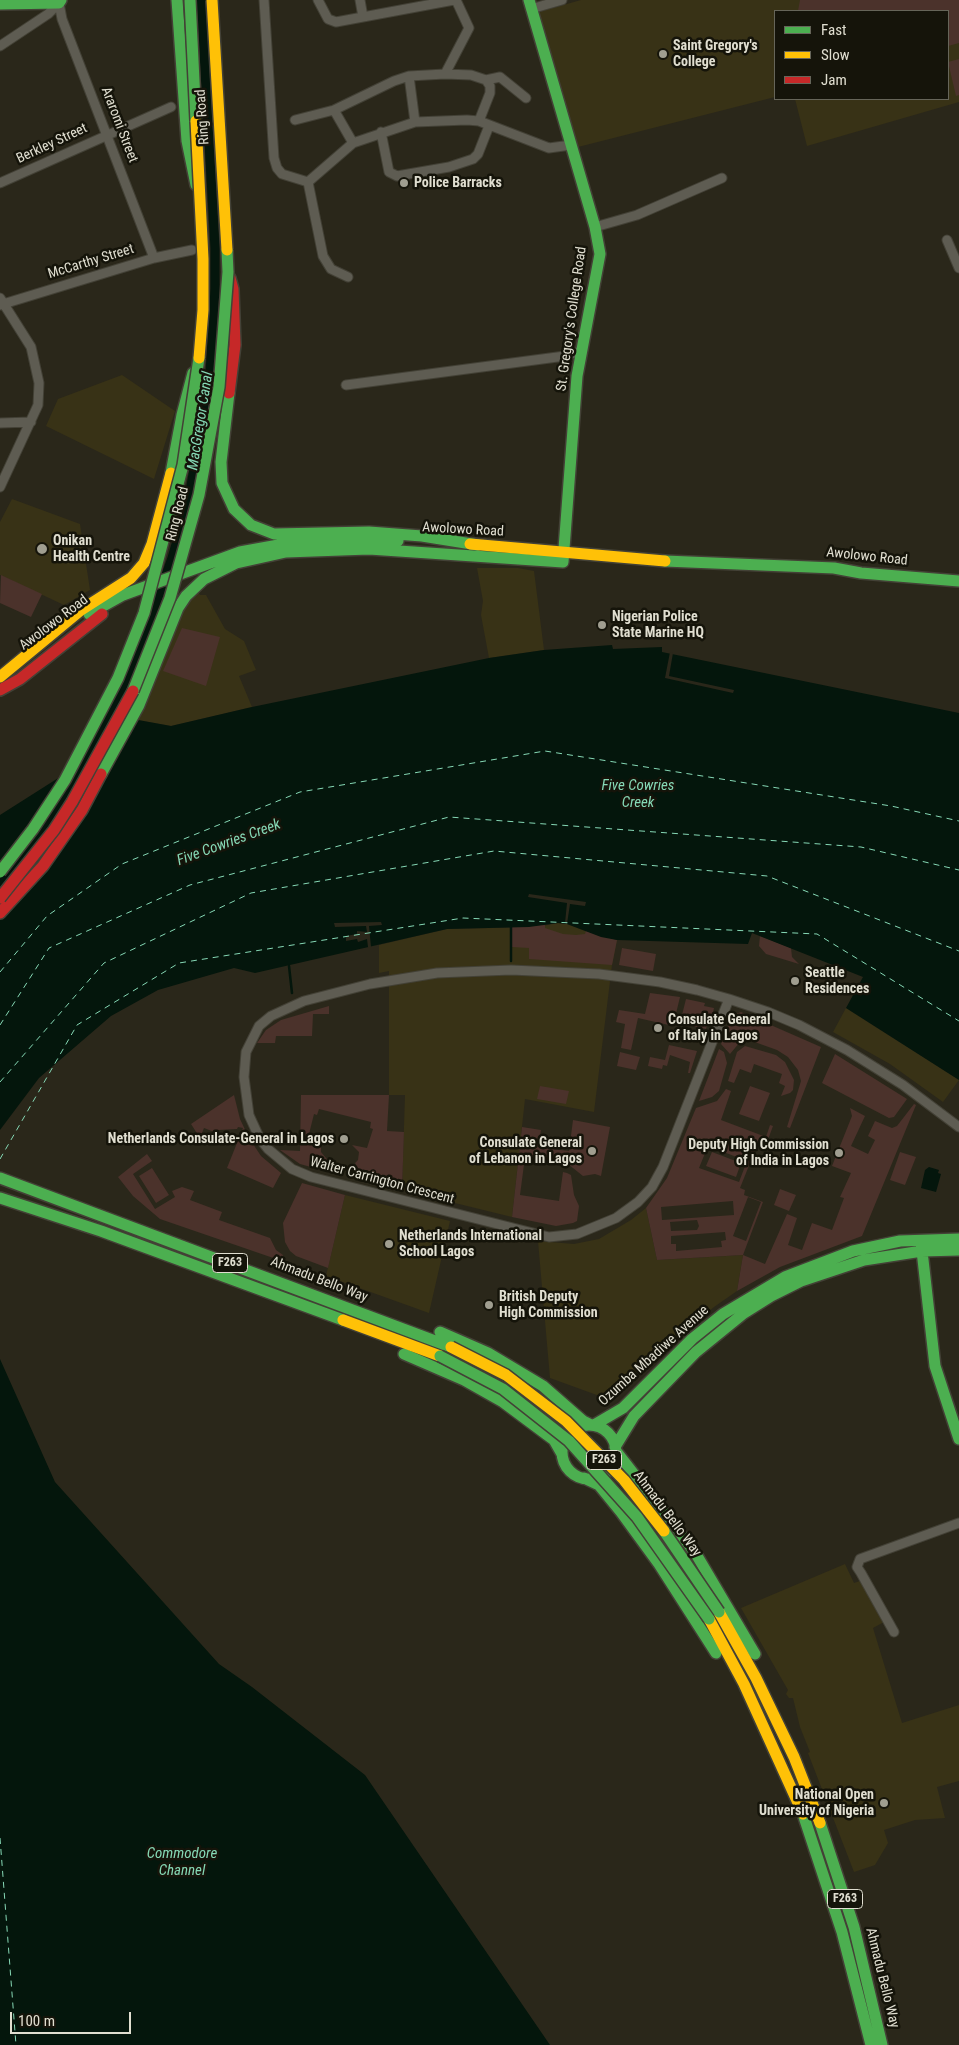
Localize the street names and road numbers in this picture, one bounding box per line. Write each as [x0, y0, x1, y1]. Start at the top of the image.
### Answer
street label: Araromi Street [97, 85, 141, 165]
street label: Ring Road [193, 89, 213, 145]
street label: Berkley Street [14, 120, 90, 168]
street label: McCarthy Street [46, 241, 136, 283]
street label: St. Gregory's College Road [554, 246, 590, 392]
street label: Ring Road [163, 485, 193, 543]
street label: Awolowo Road [422, 519, 504, 541]
street label: Awolowo Road [826, 544, 908, 570]
street label: Awolowo Road [16, 592, 92, 654]
street label: Walter Carrington Crescent [308, 1154, 456, 1208]
road number: F263 [212, 1254, 248, 1272]
street label: Ahmadu Bello Way [268, 1254, 370, 1306]
street label: Ozumba Mbadiwe Avenue [596, 1302, 712, 1410]
road number: F263 [586, 1450, 622, 1470]
street label: Ahmadu Bello Way [629, 1468, 705, 1560]
road number: F263 [828, 1890, 862, 1908]
street label: Ahmadu Bello Way [861, 1926, 903, 2030]

